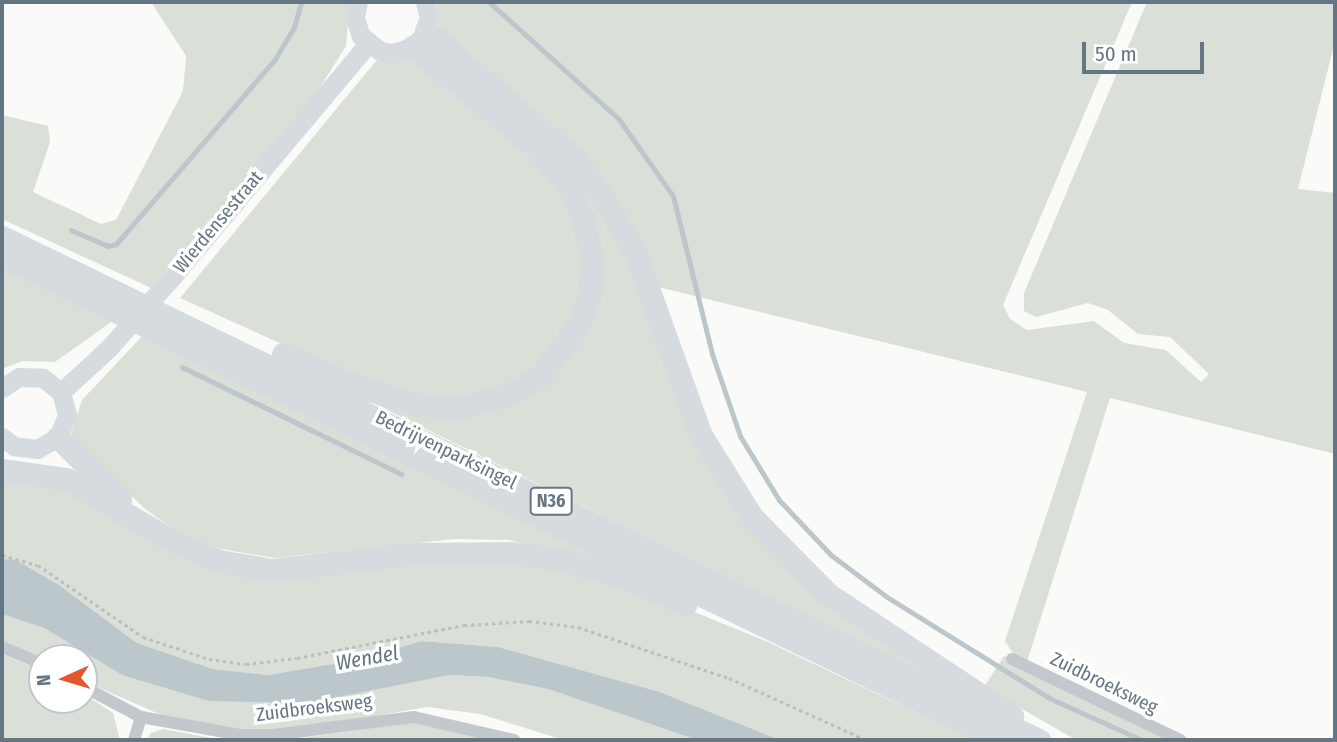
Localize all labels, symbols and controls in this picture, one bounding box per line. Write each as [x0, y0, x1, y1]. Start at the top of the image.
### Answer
scale bar [1085, 28, 1208, 72]
text: 50 m [1095, 41, 1137, 67]
street label: Wierdensestraat [169, 166, 267, 278]
street label: Bedrijvenparksingel [372, 406, 520, 494]
road number: N36 [528, 486, 574, 516]
water label: Wendel [334, 640, 400, 676]
north arrow [28, 644, 98, 714]
street label: Zuidbroeksweg [1047, 647, 1161, 719]
text: N [32, 674, 55, 687]
street label: Zuidbroeksweg [255, 690, 373, 726]

